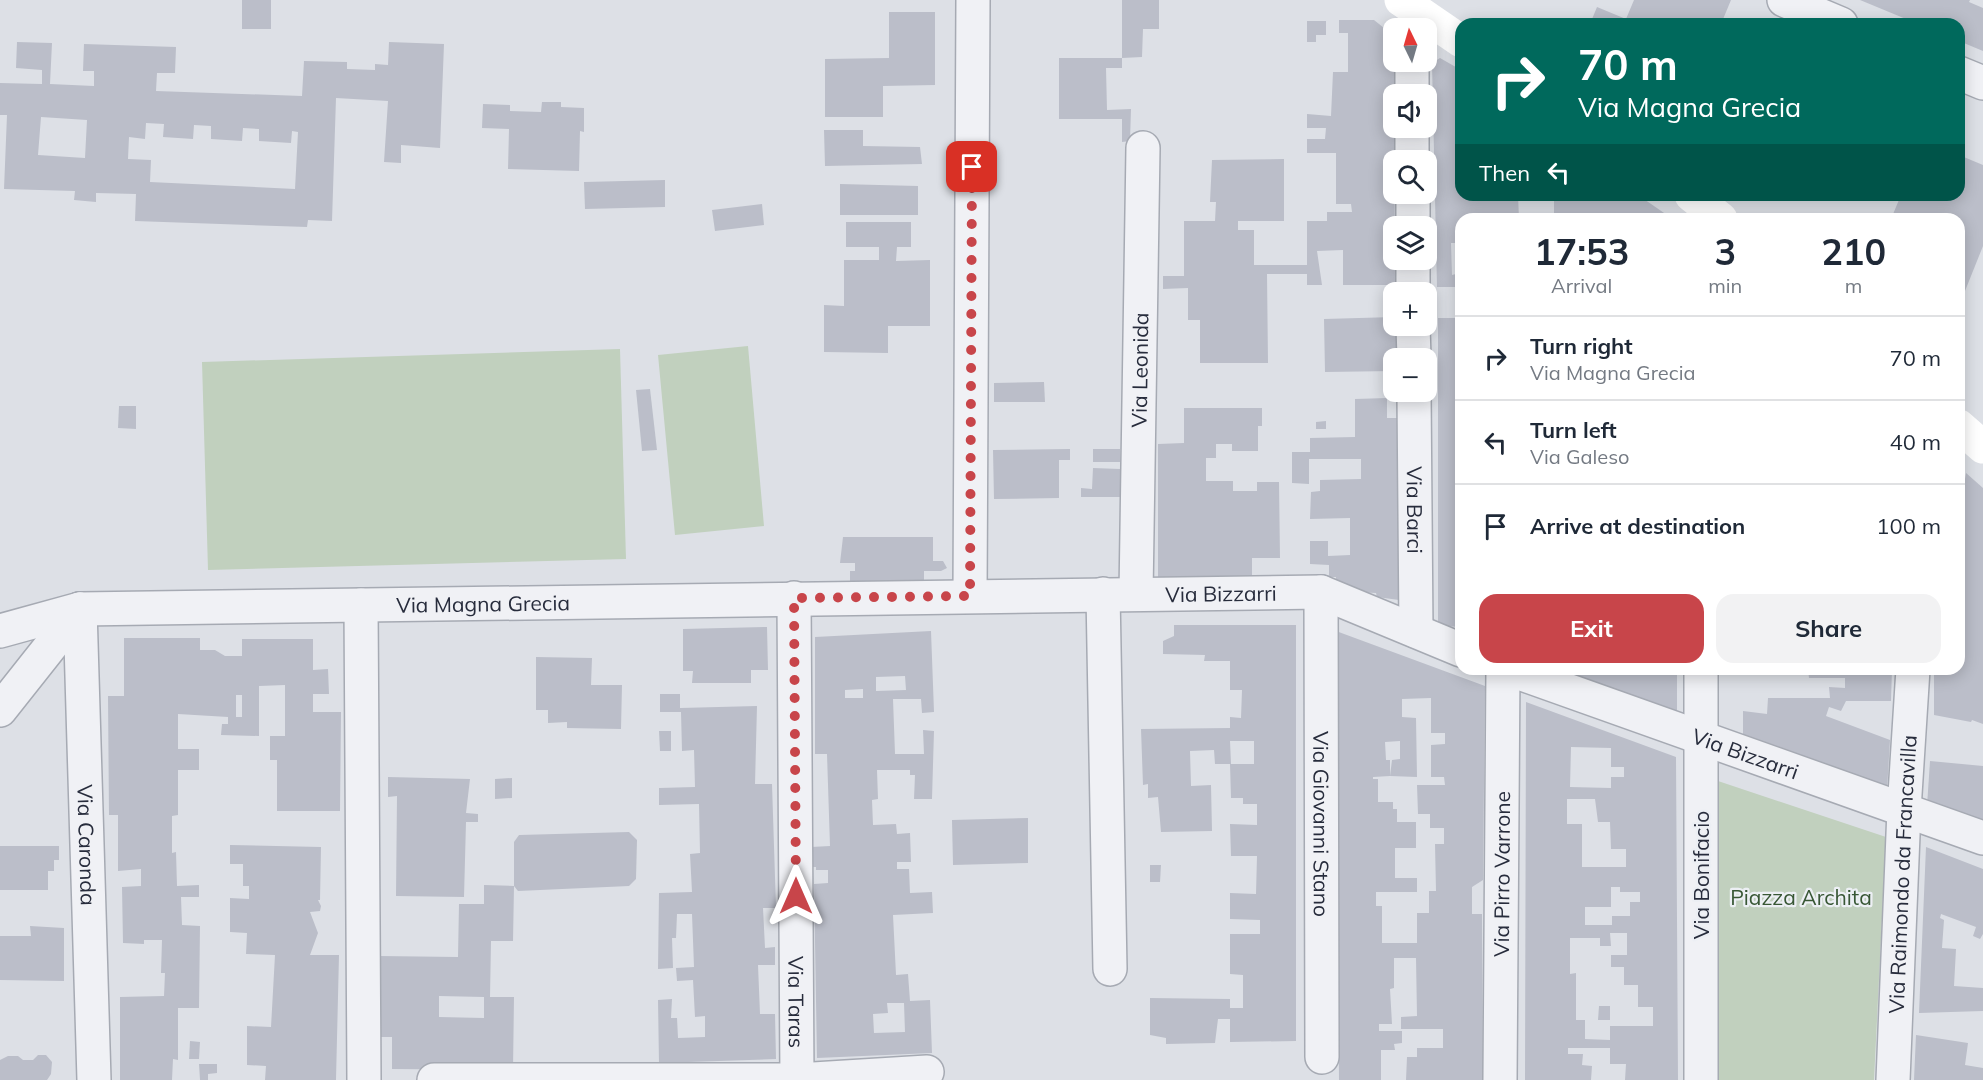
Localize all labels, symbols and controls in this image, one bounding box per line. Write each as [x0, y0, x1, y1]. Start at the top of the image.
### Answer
north arrow [1383, 18, 1437, 72]
map controls [1383, 18, 1437, 402]
text: 70 m [1578, 38, 1678, 91]
icon: right [1479, 42, 1557, 120]
button: sound [1383, 84, 1437, 138]
text: Via Magna Grecia [1578, 90, 1801, 124]
pin [946, 141, 997, 192]
icon: arrive [955, 150, 988, 183]
button: search [1383, 150, 1437, 204]
icon: left [1542, 156, 1575, 189]
text: Then [1479, 159, 1530, 187]
button: layers [1383, 216, 1437, 270]
text: 17:53 [1534, 229, 1629, 274]
text: 3 [1714, 229, 1736, 274]
text: 210 [1821, 229, 1886, 274]
text: Arrival [1551, 273, 1612, 298]
text: min [1708, 273, 1742, 298]
text: m [1845, 273, 1862, 298]
button: + [1383, 282, 1437, 336]
street label: Via Leonida [1126, 312, 1153, 428]
text: Turn right [1530, 332, 1633, 360]
icon: right [1479, 342, 1512, 375]
text: 70 m [1890, 344, 1941, 372]
button: − [1383, 348, 1437, 402]
text: Via Magna Grecia [1530, 360, 1695, 385]
text: Turn left [1530, 416, 1617, 444]
icon: left [1479, 426, 1512, 459]
text: 40 m [1890, 428, 1941, 456]
text: Via Galeso [1530, 444, 1630, 469]
street label: Via Barci [1402, 466, 1428, 554]
icon: arrive [1479, 510, 1512, 543]
text: Arrive at destination [1530, 512, 1745, 540]
text: 100 m [1876, 512, 1941, 540]
street label: Via Bizzarri [1165, 580, 1277, 607]
street label: Via Magna Grecia [396, 589, 570, 618]
button: Exit [1479, 594, 1704, 663]
button: Share [1716, 594, 1941, 663]
street label: Via Bizzarri [1688, 723, 1802, 784]
street label: Via Giovanni Stano [1308, 731, 1335, 917]
street label: Via Raimondo da Francavilla [1883, 734, 1922, 1014]
street label: Via Caronda [72, 784, 102, 906]
street label: Via Pirro Varrone [1488, 791, 1515, 957]
street label: Via Bonifacio [1688, 811, 1714, 939]
position arrow [764, 864, 828, 928]
park label: Piazza Archita [1730, 884, 1872, 910]
street label: Via Taras [783, 956, 810, 1048]

